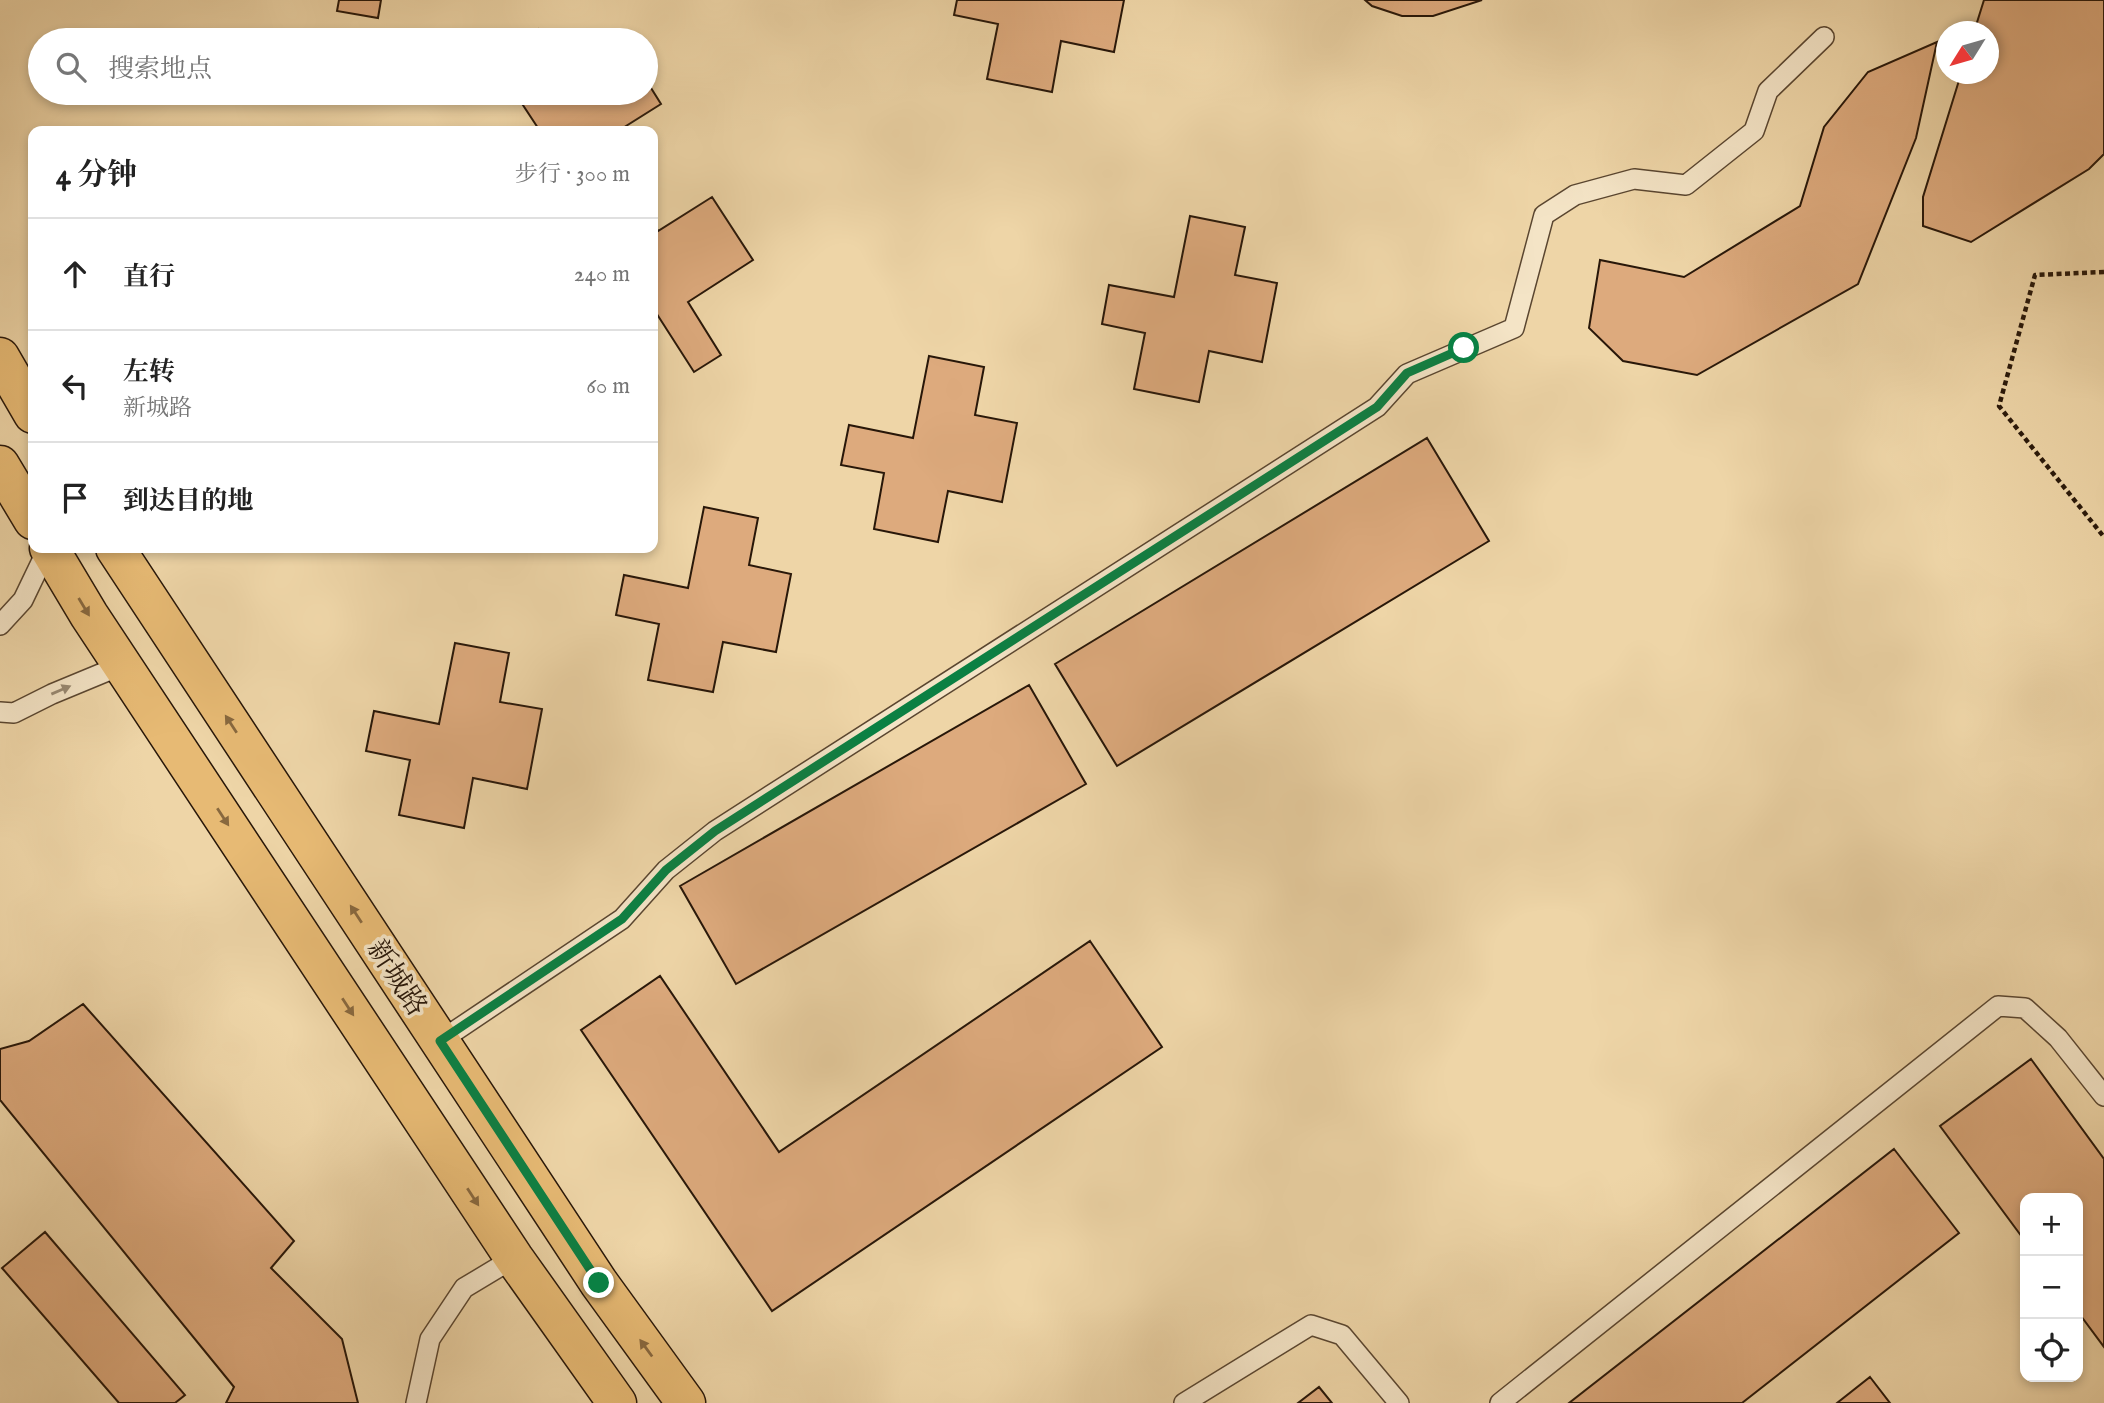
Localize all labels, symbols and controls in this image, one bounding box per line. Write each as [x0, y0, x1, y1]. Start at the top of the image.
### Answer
north arrow [1936, 21, 1999, 84]
search box [28, 28, 658, 105]
icon: search [52, 48, 90, 86]
text: 搜索地点 [108, 53, 212, 86]
text: 4 分钟 [56, 157, 137, 195]
text: 步行 · 300 m [515, 160, 630, 189]
icon: ahead [56, 255, 94, 293]
text: 240 m [574, 260, 630, 289]
text: 直行 [123, 261, 175, 294]
route start [1448, 332, 1479, 363]
text: 左转 [123, 356, 175, 389]
icon: left [56, 367, 94, 405]
text: 60 m [586, 372, 630, 401]
text: 新城路 [123, 394, 192, 423]
icon: arrive [56, 479, 94, 517]
text: 到达目的地 [123, 485, 253, 518]
one-way arrow [78, 597, 90, 616]
one-way arrow [51, 684, 71, 696]
one-way arrow [225, 715, 238, 734]
one-way arrow [216, 807, 229, 827]
one-way arrow [350, 905, 363, 924]
street label: 新城路 [358, 934, 433, 1023]
one-way arrow [341, 998, 355, 1016]
one-way arrow [467, 1187, 480, 1206]
map controls [2020, 1193, 2083, 1382]
button: + [2020, 1193, 2083, 1256]
button: − [2020, 1256, 2083, 1319]
route end [583, 1267, 614, 1298]
button: locate [2020, 1319, 2083, 1382]
one-way arrow [640, 1339, 654, 1357]

